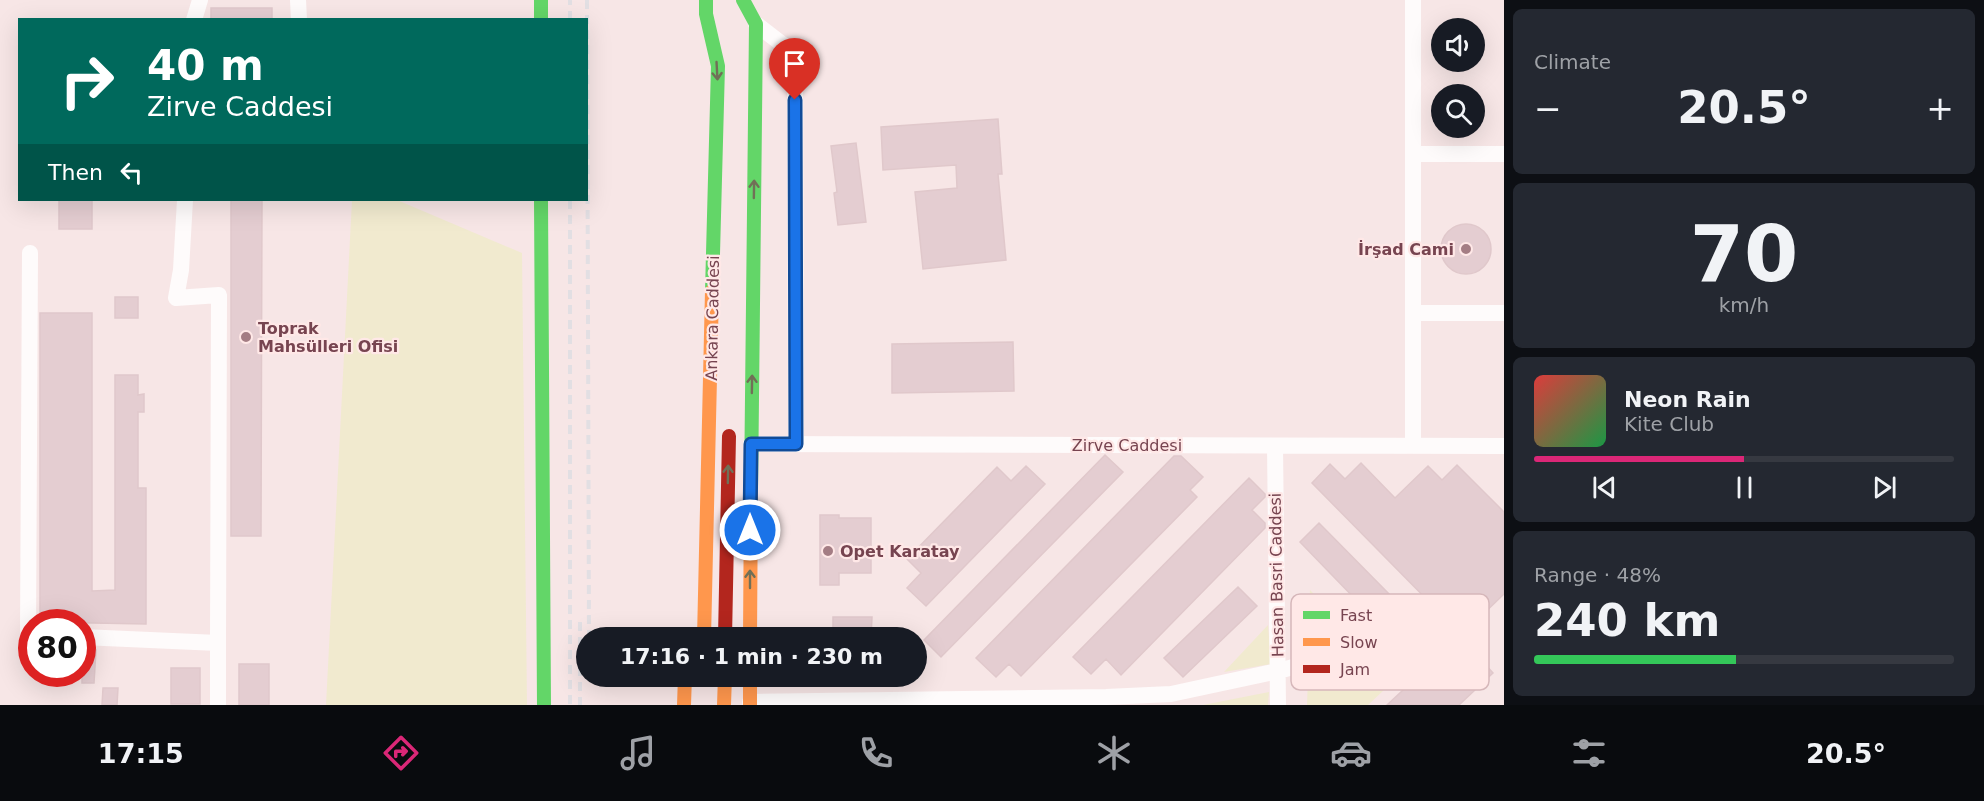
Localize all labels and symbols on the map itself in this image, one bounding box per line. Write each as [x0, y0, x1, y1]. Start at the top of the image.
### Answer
pin [769, 38, 820, 100]
one-way arrow [711, 61, 722, 80]
one-way arrow [748, 180, 760, 200]
place label: İrşad Cami [1358, 240, 1454, 259]
marker: İrşad Cami [1459, 242, 1473, 256]
street label: Ankara Caddesi [702, 255, 723, 381]
place label: Toprak Mahsülleri Ofisi [258, 319, 398, 356]
marker: Toprak Mahsülleri Ofisi [239, 330, 253, 344]
one-way arrow [746, 375, 757, 395]
street label: Zirve Caddesi [1072, 436, 1182, 455]
one-way arrow [722, 465, 734, 485]
street label: Hasan Basri Caddesi [1266, 493, 1287, 657]
position arrow [718, 498, 782, 562]
place label: Opet Karatay [840, 542, 960, 561]
marker: Opet Karatay [821, 544, 835, 558]
one-way arrow [744, 570, 756, 590]
legend [1291, 594, 1489, 690]
text: Fast [1340, 606, 1372, 625]
speed limit sign: 80 [18, 609, 96, 687]
text: Slow [1340, 633, 1377, 652]
text: Jam [1339, 660, 1370, 679]

